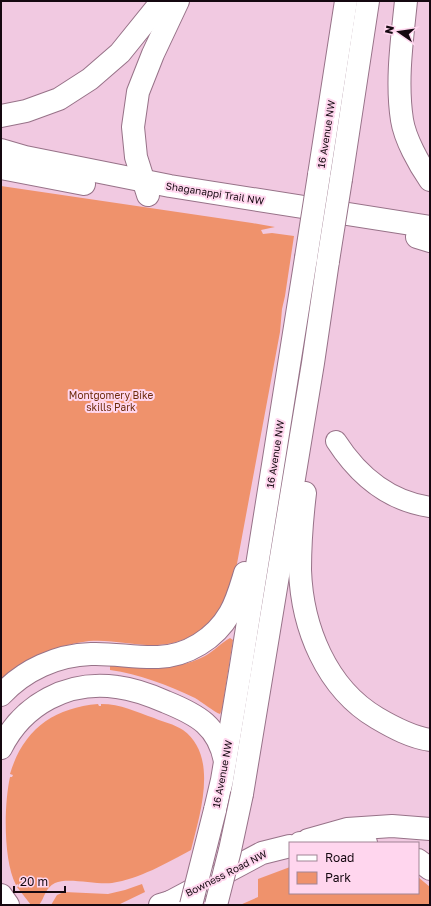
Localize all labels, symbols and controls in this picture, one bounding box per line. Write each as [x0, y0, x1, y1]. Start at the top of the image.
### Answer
north arrow [379, 12, 419, 52]
text: N [381, 24, 396, 35]
street label: 16 Avenue NW [315, 99, 337, 169]
street label: Shaganappi Trail NW [165, 179, 266, 207]
park label: Montgomery Bike skills Park [69, 389, 153, 413]
street label: 16 Avenue NW [264, 419, 286, 489]
street label: 16 Avenue NW [210, 739, 234, 809]
legend [289, 842, 419, 894]
street label: Bowness Road NW [183, 847, 269, 899]
text: Road [325, 850, 354, 865]
scale bar [14, 868, 65, 894]
text: Park [325, 870, 351, 885]
text: 20 m [20, 874, 48, 889]

